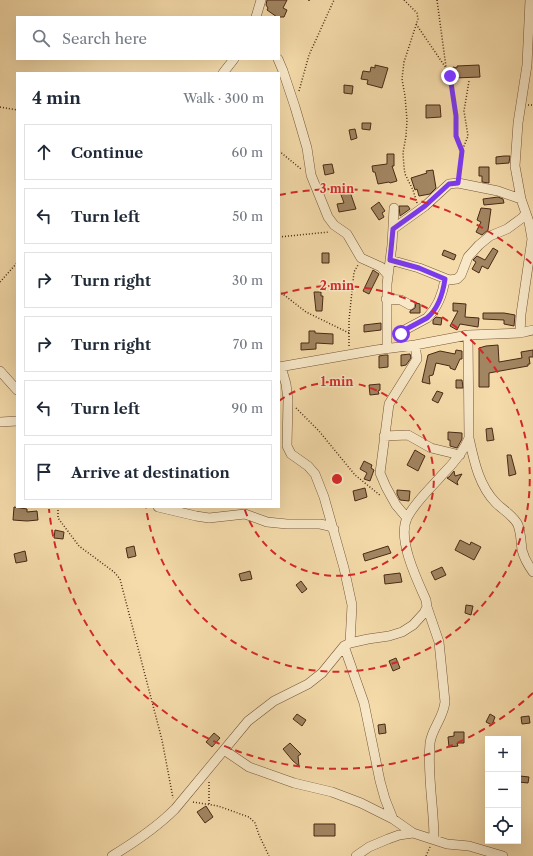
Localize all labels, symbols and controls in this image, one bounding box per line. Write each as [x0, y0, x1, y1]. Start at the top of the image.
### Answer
search box [16, 16, 280, 60]
icon: search [30, 27, 52, 49]
text: Search here [62, 29, 147, 48]
route end [441, 67, 459, 85]
text: 4 min [32, 88, 81, 108]
text: Walk · 300 m [183, 90, 264, 106]
icon: ahead [33, 141, 55, 163]
text: Continue [71, 143, 143, 162]
text: 60 m [232, 144, 263, 160]
text: 3 min [320, 181, 355, 196]
icon: left [33, 205, 55, 227]
text: Turn left [71, 207, 140, 226]
text: 50 m [232, 208, 263, 224]
icon: right [33, 269, 55, 291]
text: Turn right [71, 271, 151, 290]
text: 30 m [232, 272, 263, 288]
text: 2 min [320, 278, 355, 293]
route start [392, 325, 410, 343]
icon: right [33, 333, 55, 355]
text: Turn right [71, 335, 151, 354]
text: 70 m [233, 336, 263, 352]
text: 1 min [321, 374, 354, 389]
icon: left [33, 397, 55, 419]
text: Turn left [71, 399, 140, 418]
text: 90 m [232, 400, 263, 416]
icon: arrive [33, 461, 55, 483]
text: Arrive at destination [71, 463, 230, 482]
centre of rings [330, 472, 344, 486]
map controls [485, 736, 521, 844]
button: + [485, 736, 521, 772]
button: − [485, 772, 521, 808]
button: locate [485, 808, 521, 844]

